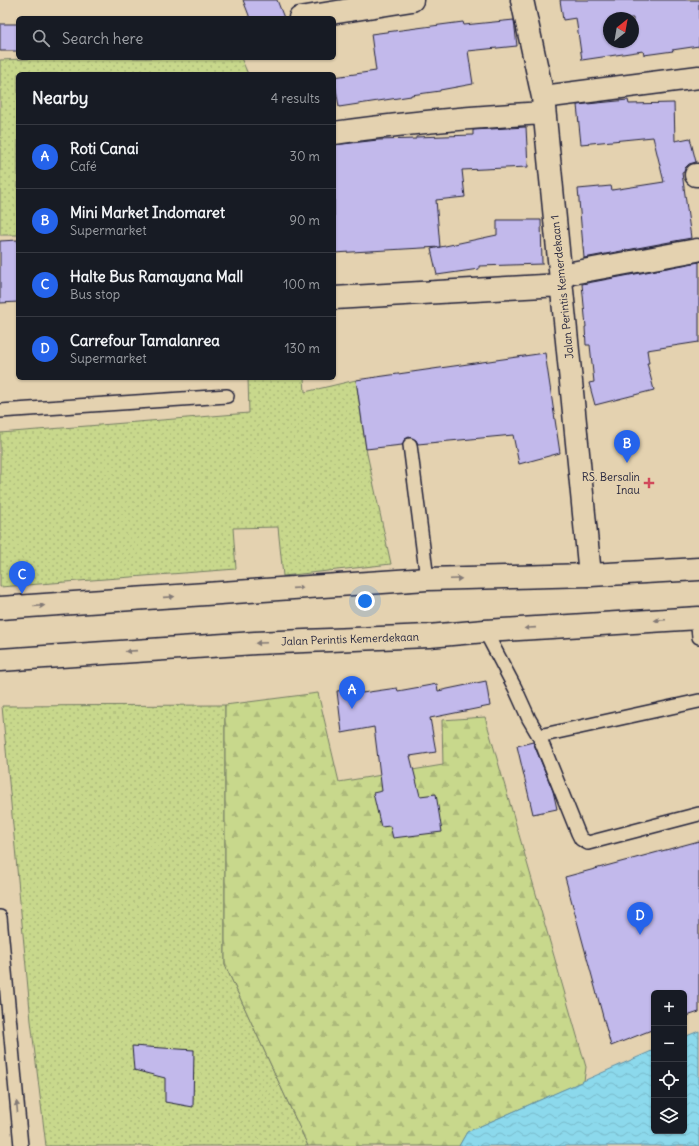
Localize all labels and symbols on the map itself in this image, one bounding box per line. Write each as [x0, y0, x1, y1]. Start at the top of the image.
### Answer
north arrow [603, 12, 639, 48]
street label: Jalan Perintis Kemerdekaan 1 [547, 214, 577, 360]
pin: B [614, 430, 640, 463]
place label: RS. Bersalin Inau [582, 470, 641, 497]
marker: RS. Bersalin Inau [643, 477, 655, 489]
pin: C [9, 561, 35, 594]
one-way arrow [450, 575, 462, 582]
one-way arrow [292, 585, 304, 592]
your location [355, 591, 375, 611]
one-way arrow [163, 593, 175, 600]
one-way arrow [33, 602, 45, 609]
one-way arrow [654, 617, 666, 624]
one-way arrow [524, 625, 536, 632]
street label: Jalan Perintis Kemerdekaan [281, 630, 419, 648]
one-way arrow [254, 640, 267, 646]
one-way arrow [125, 648, 137, 655]
pin: A [339, 676, 365, 709]
pin: D [627, 902, 653, 935]
one-way arrow [14, 1101, 21, 1113]

